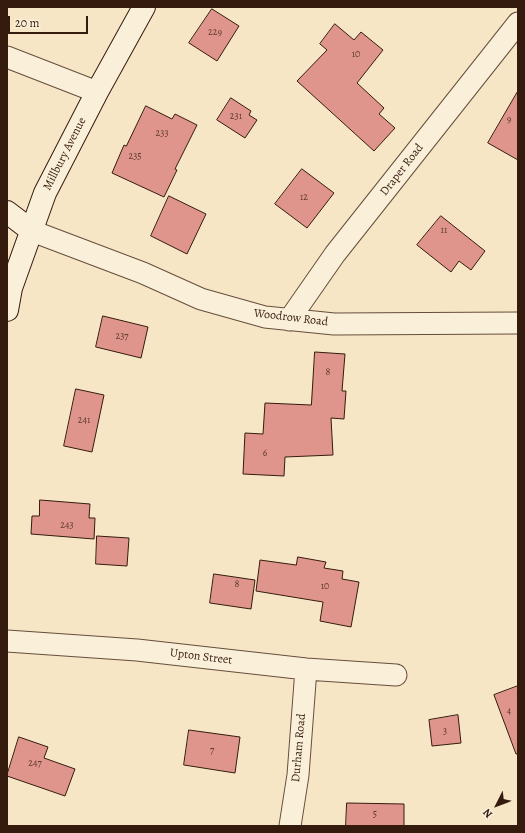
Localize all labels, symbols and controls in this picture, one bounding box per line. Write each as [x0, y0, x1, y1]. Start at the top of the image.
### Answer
scale bar [10, 8, 90, 34]
text: 20 m [15, 15, 39, 31]
house number: 229 [208, 27, 222, 39]
house number: 10 [352, 49, 360, 61]
house number: 231 [230, 111, 242, 123]
house number: 9 [507, 114, 511, 126]
street label: Millbury Avenue [40, 115, 90, 193]
house number: 233 [155, 128, 169, 140]
street label: Draper Road [377, 141, 427, 199]
house number: 235 [128, 151, 142, 163]
house number: 12 [300, 192, 308, 204]
house number: 11 [441, 225, 447, 237]
street label: Woodrow Road [253, 306, 329, 330]
house number: 237 [115, 331, 129, 343]
house number: 8 [326, 367, 330, 379]
house number: 241 [78, 415, 90, 427]
house number: 6 [263, 448, 267, 460]
house number: 243 [60, 520, 74, 532]
house number: 8 [235, 579, 239, 591]
house number: 10 [321, 581, 329, 593]
street label: Upton Street [169, 646, 233, 668]
house number: 4 [507, 706, 511, 718]
street label: Durham Road [289, 713, 309, 783]
house number: 3 [443, 726, 447, 738]
house number: 7 [210, 745, 214, 757]
house number: 247 [28, 758, 42, 770]
north arrow [477, 785, 517, 825]
text: N [479, 805, 496, 821]
house number: 5 [373, 809, 377, 821]

